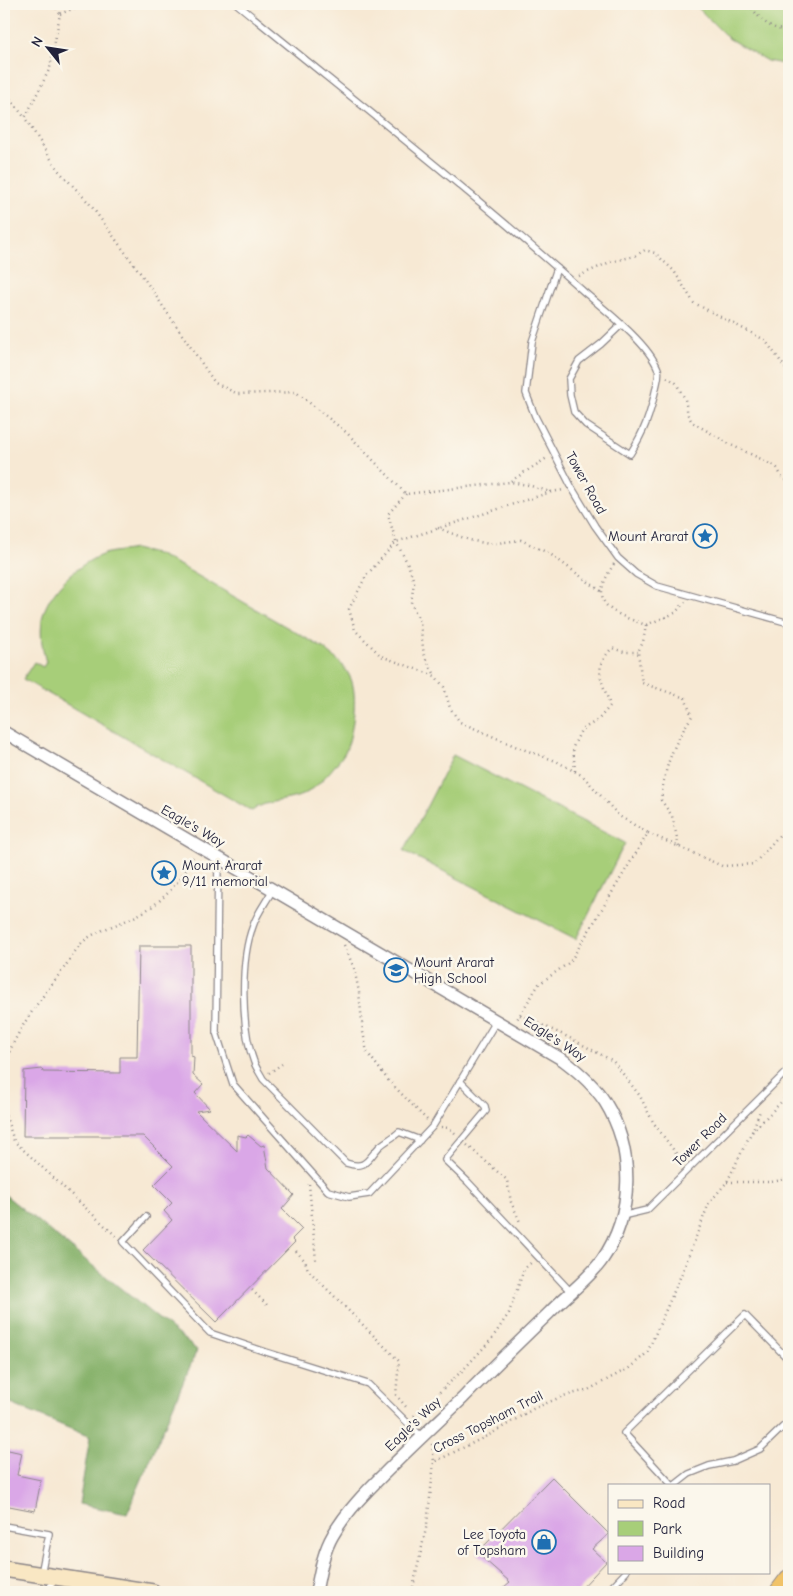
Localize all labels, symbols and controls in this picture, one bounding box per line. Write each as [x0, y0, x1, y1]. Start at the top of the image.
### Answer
north arrow [22, 22, 72, 72]
text: N [28, 34, 47, 50]
street label: Tower Road [562, 449, 610, 517]
place icon: Mount Ararat [692, 523, 718, 549]
place label: Mount Ararat [608, 528, 689, 545]
street label: Eagle's Way [158, 801, 229, 852]
place label: Mount Ararat 9/11 memorial [182, 857, 268, 890]
place icon: Mount Ararat 9/11 memorial [151, 860, 177, 886]
place label: Mount Ararat High School [414, 954, 495, 987]
school or university icon: Mount Ararat High School [383, 957, 409, 983]
street label: Eagle's Way [521, 1013, 590, 1066]
street label: Tower Road [670, 1110, 730, 1170]
street label: Cross Topsham Trail [430, 1387, 546, 1457]
street label: Eagle's Way [382, 1393, 445, 1455]
legend [608, 1484, 770, 1574]
text: Road [653, 1494, 685, 1512]
text: Park [653, 1520, 682, 1538]
place label: Lee Toyota of Topsham [457, 1526, 526, 1559]
shop icon: Lee Toyota of Topsham [531, 1529, 557, 1555]
text: Building [653, 1544, 704, 1562]

